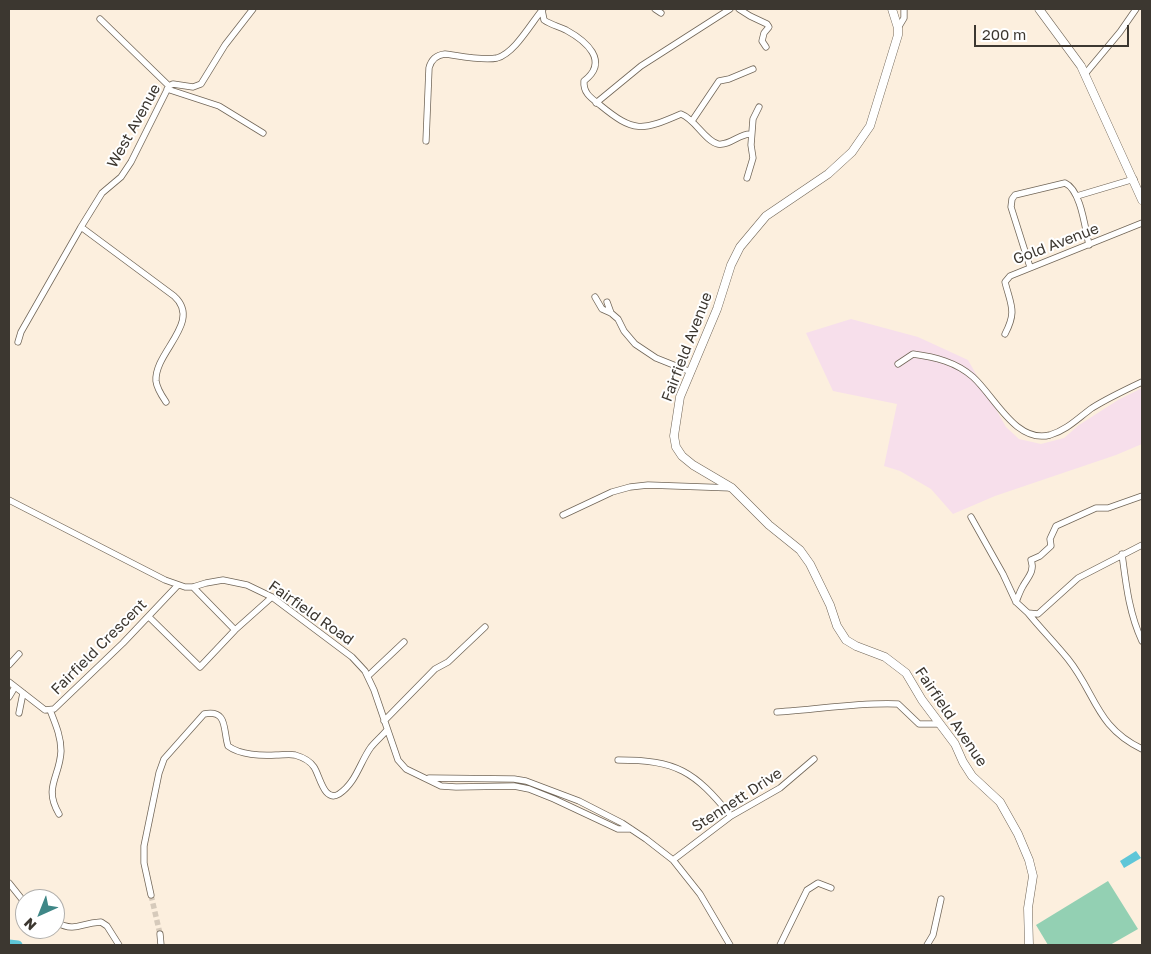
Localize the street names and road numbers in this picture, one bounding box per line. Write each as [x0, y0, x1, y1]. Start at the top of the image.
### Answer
street label: West Avenue [104, 81, 164, 171]
street label: Gold Avenue [1011, 219, 1101, 269]
street label: Fairfield Avenue [658, 290, 716, 404]
street label: Fairfield Road [265, 577, 357, 649]
street label: Fairfield Crescent [48, 596, 150, 698]
street label: Fairfield Avenue [911, 664, 991, 770]
street label: Stennett Drive [689, 764, 785, 836]

